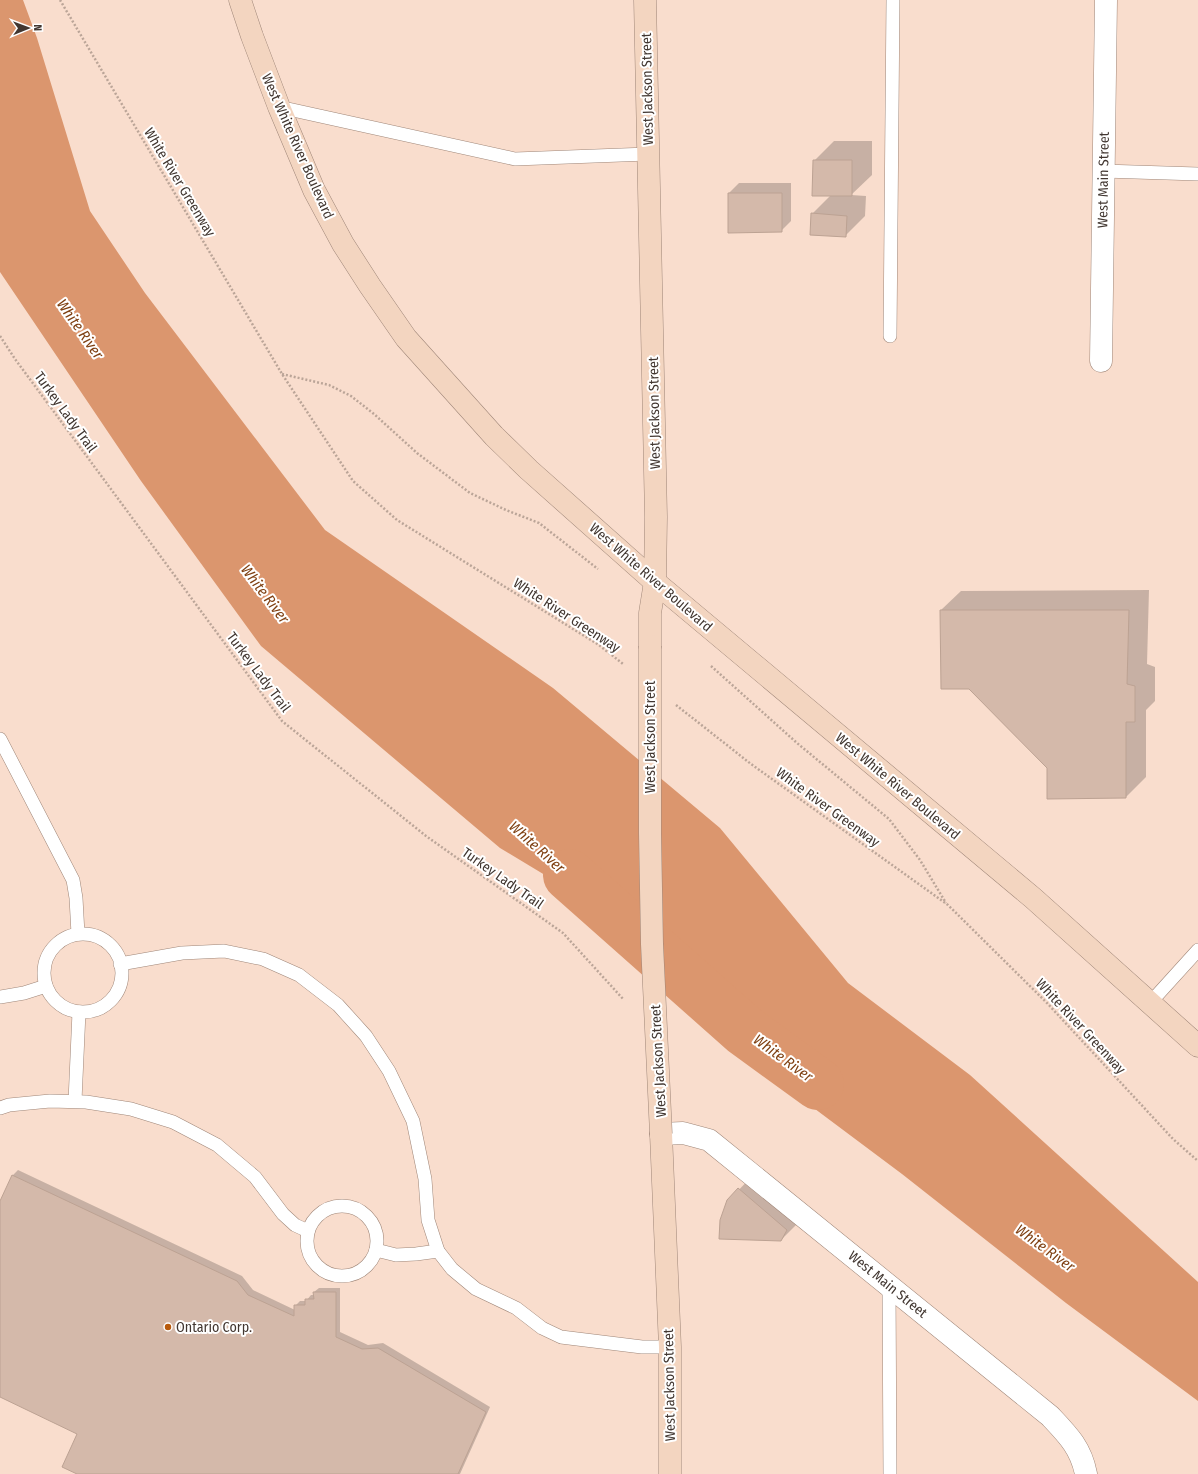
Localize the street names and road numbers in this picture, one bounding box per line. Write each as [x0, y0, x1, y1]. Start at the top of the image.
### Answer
street label: West Jackson Street [638, 32, 657, 145]
street label: West White River Boulevard [258, 71, 337, 221]
street label: White River Greenway [140, 125, 219, 240]
street label: West Main Street [1094, 131, 1113, 228]
street label: West Jackson Street [645, 356, 664, 469]
street label: Turkey Lady Trail [31, 369, 101, 456]
street label: West White River Boulevard [586, 519, 716, 635]
street label: White River Greenway [510, 575, 624, 657]
street label: Turkey Lady Trail [223, 629, 294, 716]
street label: West Jackson Street [642, 680, 659, 793]
street label: West White River Boulevard [832, 729, 963, 843]
street label: White River Greenway [773, 764, 883, 851]
street label: Turkey Lady Trail [459, 844, 547, 913]
street label: White River Greenway [1032, 975, 1130, 1078]
street label: West Jackson Street [647, 1004, 670, 1118]
street label: West Main Street [845, 1247, 931, 1322]
street label: West Jackson Street [660, 1328, 679, 1441]

